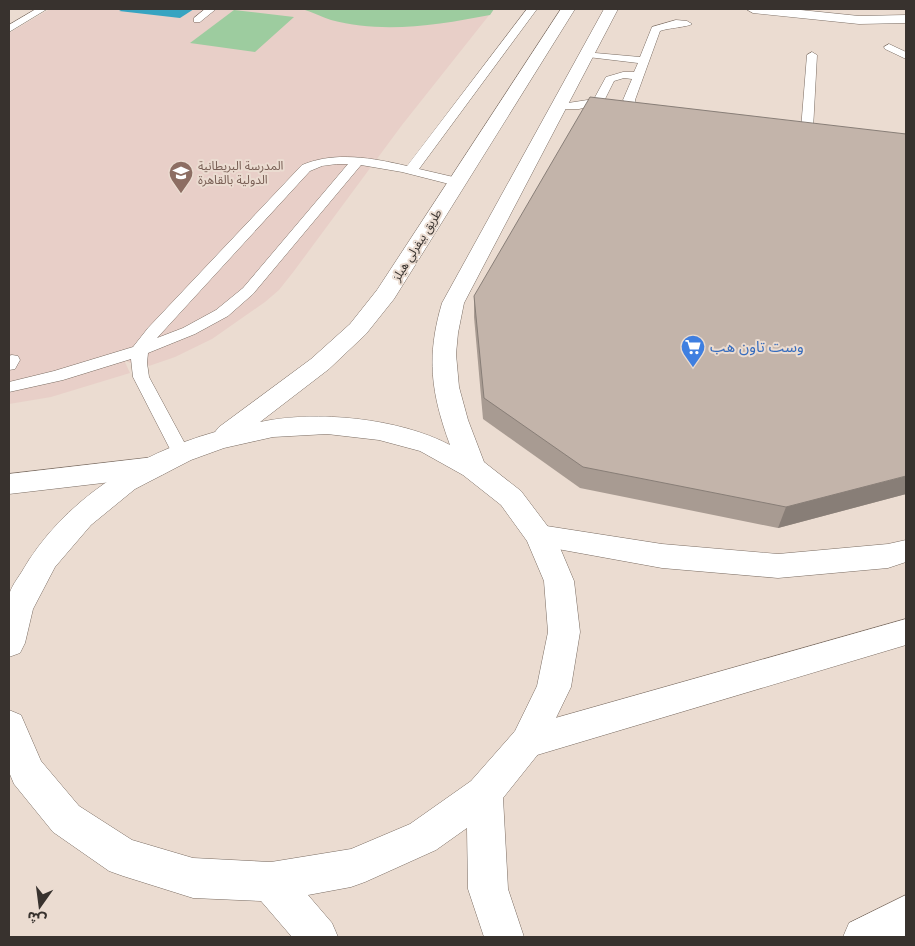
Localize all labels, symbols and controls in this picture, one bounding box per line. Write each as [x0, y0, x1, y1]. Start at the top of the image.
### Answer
place label: المدرسة البريطانية الدولية بالقاهرة [198, 157, 284, 188]
school or university icon: المدرسة البريطانية الدولية بالقاهرة [168, 160, 194, 194]
street label: طريق بيفرلي هيلز [387, 205, 447, 286]
supermarket icon: وست تاون هب [680, 334, 706, 368]
place label: وست تاون هب [710, 336, 804, 357]
north arrow [15, 881, 65, 931]
text: ش [25, 907, 49, 931]

